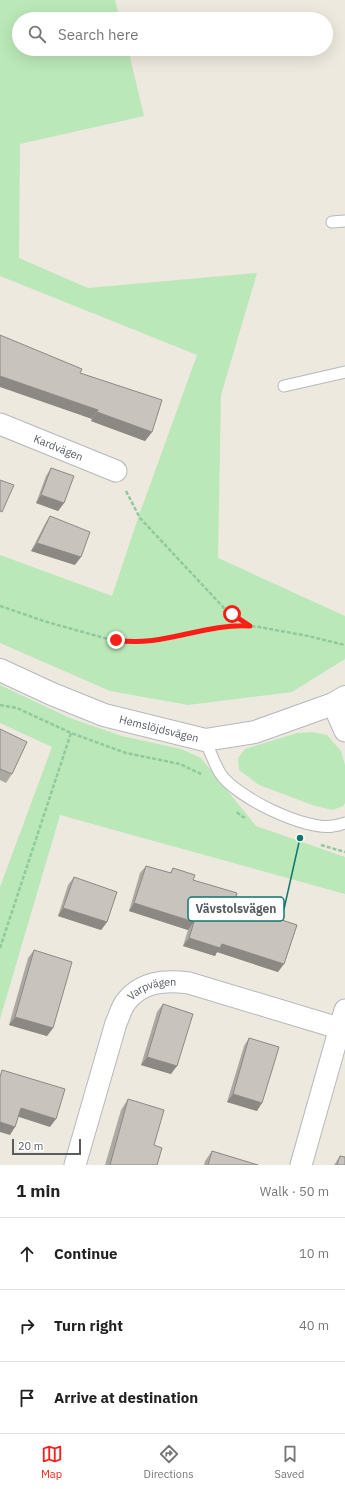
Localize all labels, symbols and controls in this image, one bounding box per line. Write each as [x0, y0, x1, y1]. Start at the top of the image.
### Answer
search box [12, 12, 333, 56]
icon: search [26, 23, 48, 45]
text: Search here [58, 25, 138, 44]
street label: Kardvägen [32, 431, 85, 464]
route start [223, 605, 241, 623]
route end [107, 631, 125, 649]
street label: Hemslöjdsvägen [118, 712, 200, 745]
callout: Vävstolsvägen [188, 897, 284, 921]
text: Vävstolsvägen [196, 901, 276, 916]
street label: Varpvägen [124, 975, 177, 1003]
scale bar [12, 1137, 81, 1156]
text: 20 m [18, 1139, 43, 1153]
text: 1 min [16, 1180, 60, 1202]
text: Walk · 50 m [260, 1183, 329, 1200]
icon: ahead [16, 1243, 38, 1265]
text: Continue [54, 1244, 118, 1263]
text: 10 m [299, 1245, 329, 1262]
icon: right [16, 1315, 38, 1337]
text: Turn right [54, 1316, 123, 1335]
text: 40 m [299, 1317, 329, 1334]
icon: arrive [16, 1387, 38, 1409]
text: Arrive at destination [54, 1388, 198, 1407]
tab: Map [41, 1443, 63, 1481]
tab: Directions [144, 1443, 194, 1481]
tab: Saved [275, 1443, 304, 1481]

